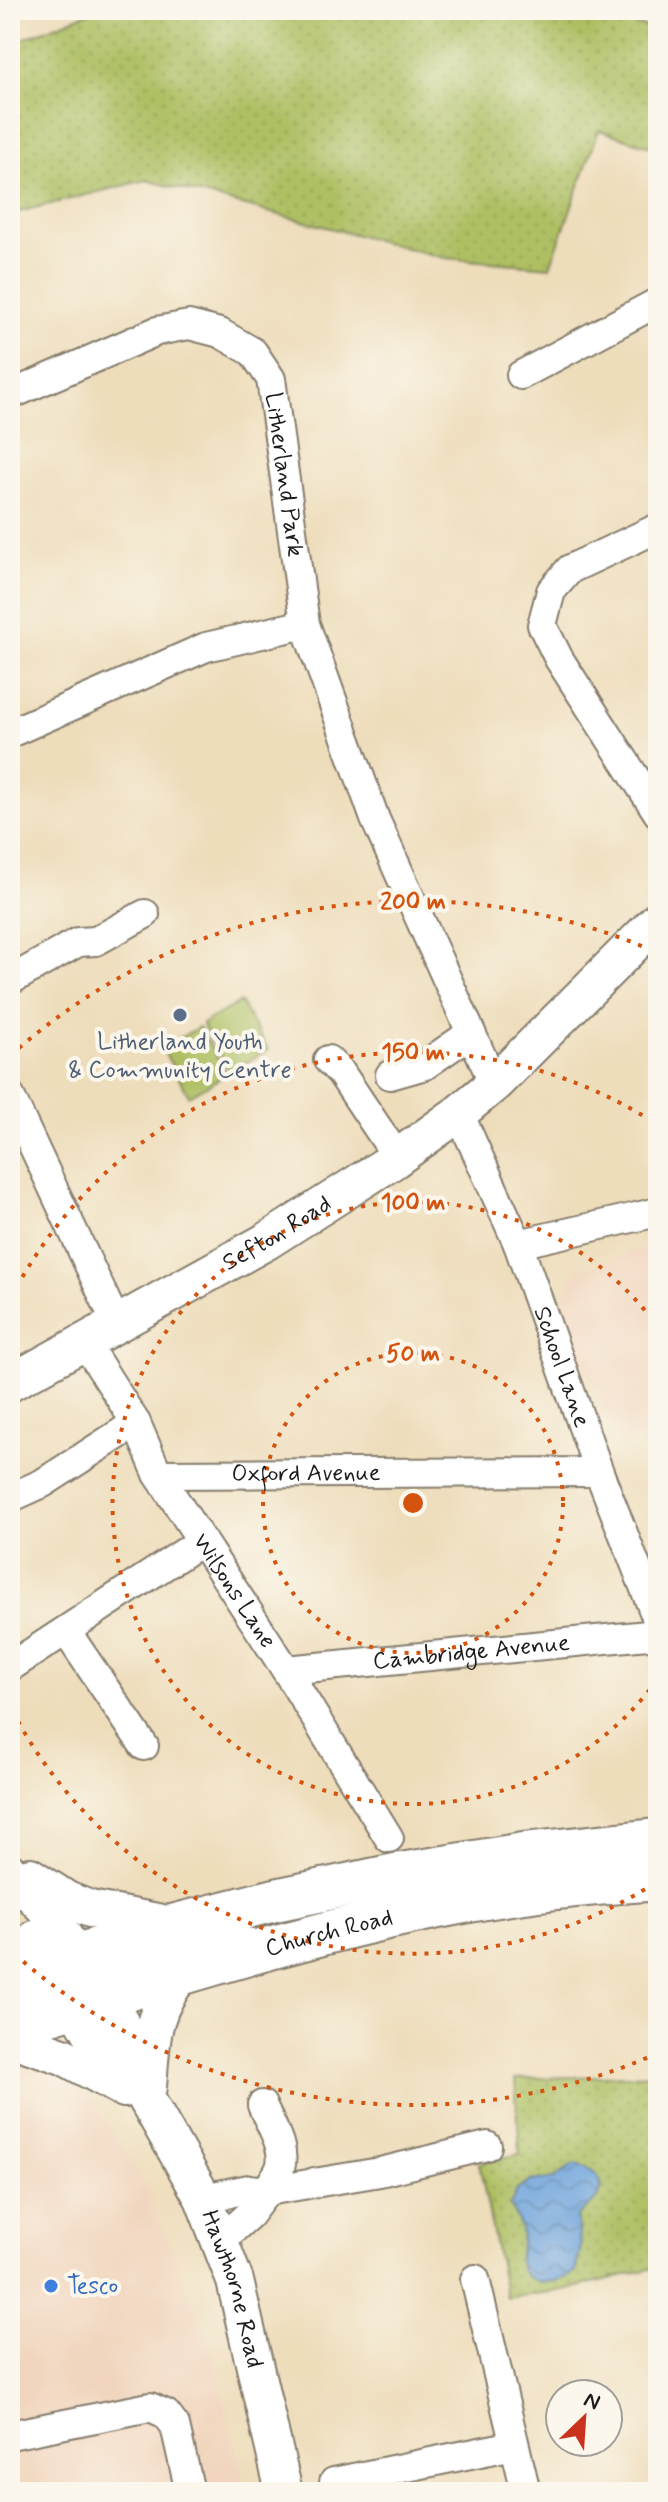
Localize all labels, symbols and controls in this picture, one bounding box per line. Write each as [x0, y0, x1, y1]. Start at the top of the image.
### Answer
street label: Litherland Park [258, 391, 311, 559]
text: 200 m [380, 887, 446, 918]
marker: Litherland Youth & Community Centre [171, 1006, 189, 1024]
place label: Litherland Youth & Community Centre [68, 1027, 292, 1086]
text: 150 m [381, 1038, 445, 1069]
street label: Sefton Road [217, 1188, 337, 1278]
text: 100 m [381, 1188, 445, 1219]
street label: School Lane [526, 1302, 597, 1432]
text: 50 m [386, 1339, 440, 1370]
street label: Oxford Avenue [231, 1457, 381, 1491]
centre of rings [399, 1489, 427, 1517]
street label: Wilsons Lane [185, 1527, 283, 1654]
street label: Cambridge Avenue [371, 1627, 571, 1677]
street label: Church Road [262, 1902, 396, 1964]
street label: Hawthorne Road [194, 2206, 270, 2371]
place label: Tesco [67, 2271, 118, 2302]
marker: Tesco [42, 2277, 60, 2295]
north arrow [544, 2378, 624, 2458]
text: N [579, 2386, 604, 2417]

